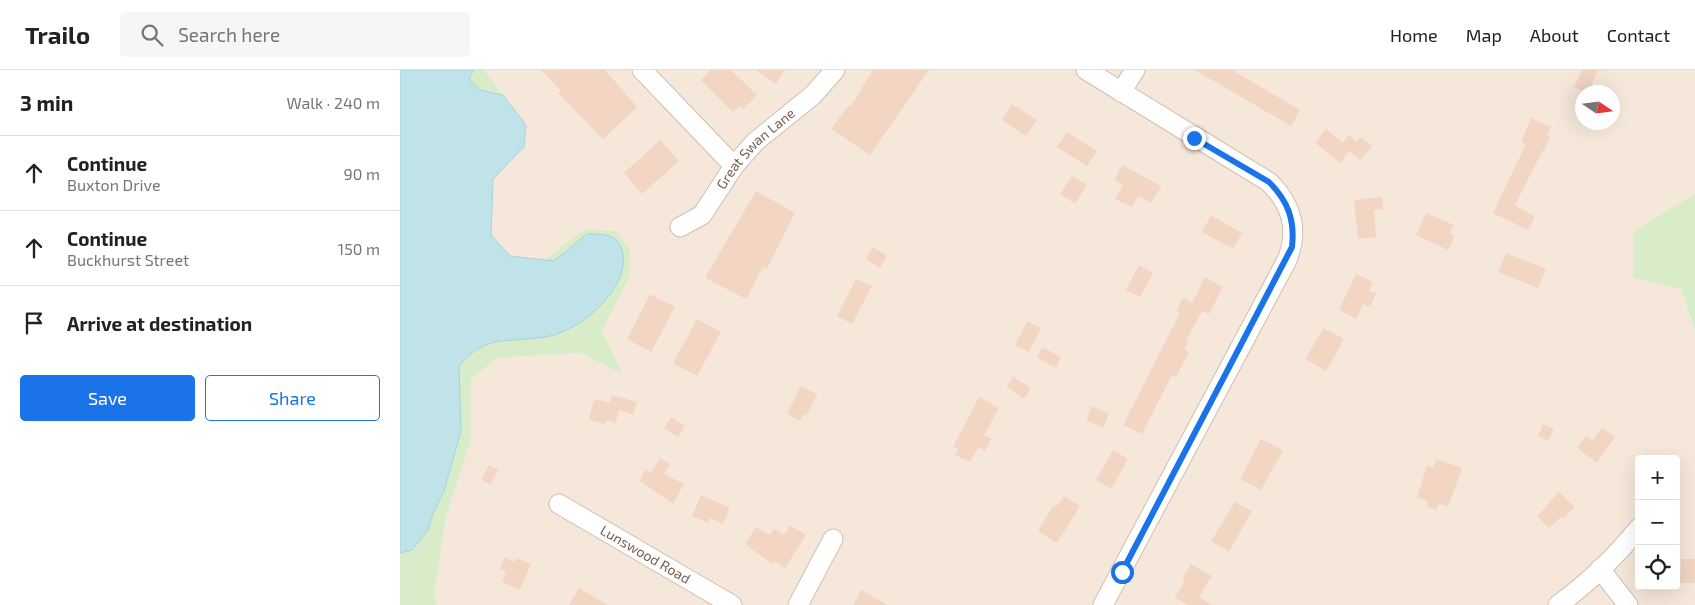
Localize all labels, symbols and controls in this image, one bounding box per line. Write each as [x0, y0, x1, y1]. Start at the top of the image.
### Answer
search box [120, 12, 470, 57]
text: Trailo [25, 20, 90, 49]
icon: search [138, 21, 166, 49]
text: Search here [178, 23, 280, 46]
text: Home [1390, 24, 1438, 46]
text: Map [1466, 24, 1502, 46]
text: About [1530, 24, 1579, 46]
text: Contact [1607, 24, 1670, 46]
north arrow [1575, 85, 1620, 130]
text: 3 min [20, 90, 73, 115]
text: Walk · 240 m [287, 93, 380, 112]
street label: Great Swan Lane [712, 104, 798, 192]
route end [1183, 127, 1206, 150]
text: Continue [67, 152, 147, 175]
icon: ahead [20, 159, 48, 187]
text: 90 m [344, 164, 380, 183]
text: Buxton Drive [67, 175, 161, 194]
text: Continue [67, 227, 147, 250]
icon: ahead [20, 234, 48, 262]
text: 150 m [338, 239, 380, 258]
text: Buckhurst Street [67, 250, 189, 269]
icon: arrive [20, 309, 48, 337]
text: Arrive at destination [67, 312, 252, 335]
button: Save [20, 375, 195, 421]
button: Share [205, 375, 380, 421]
map controls [1635, 455, 1680, 590]
button: + [1635, 455, 1680, 500]
button: − [1635, 500, 1680, 545]
street label: Lunswood Road [598, 521, 694, 587]
button: locate [1635, 545, 1680, 590]
route start [1111, 561, 1134, 584]

